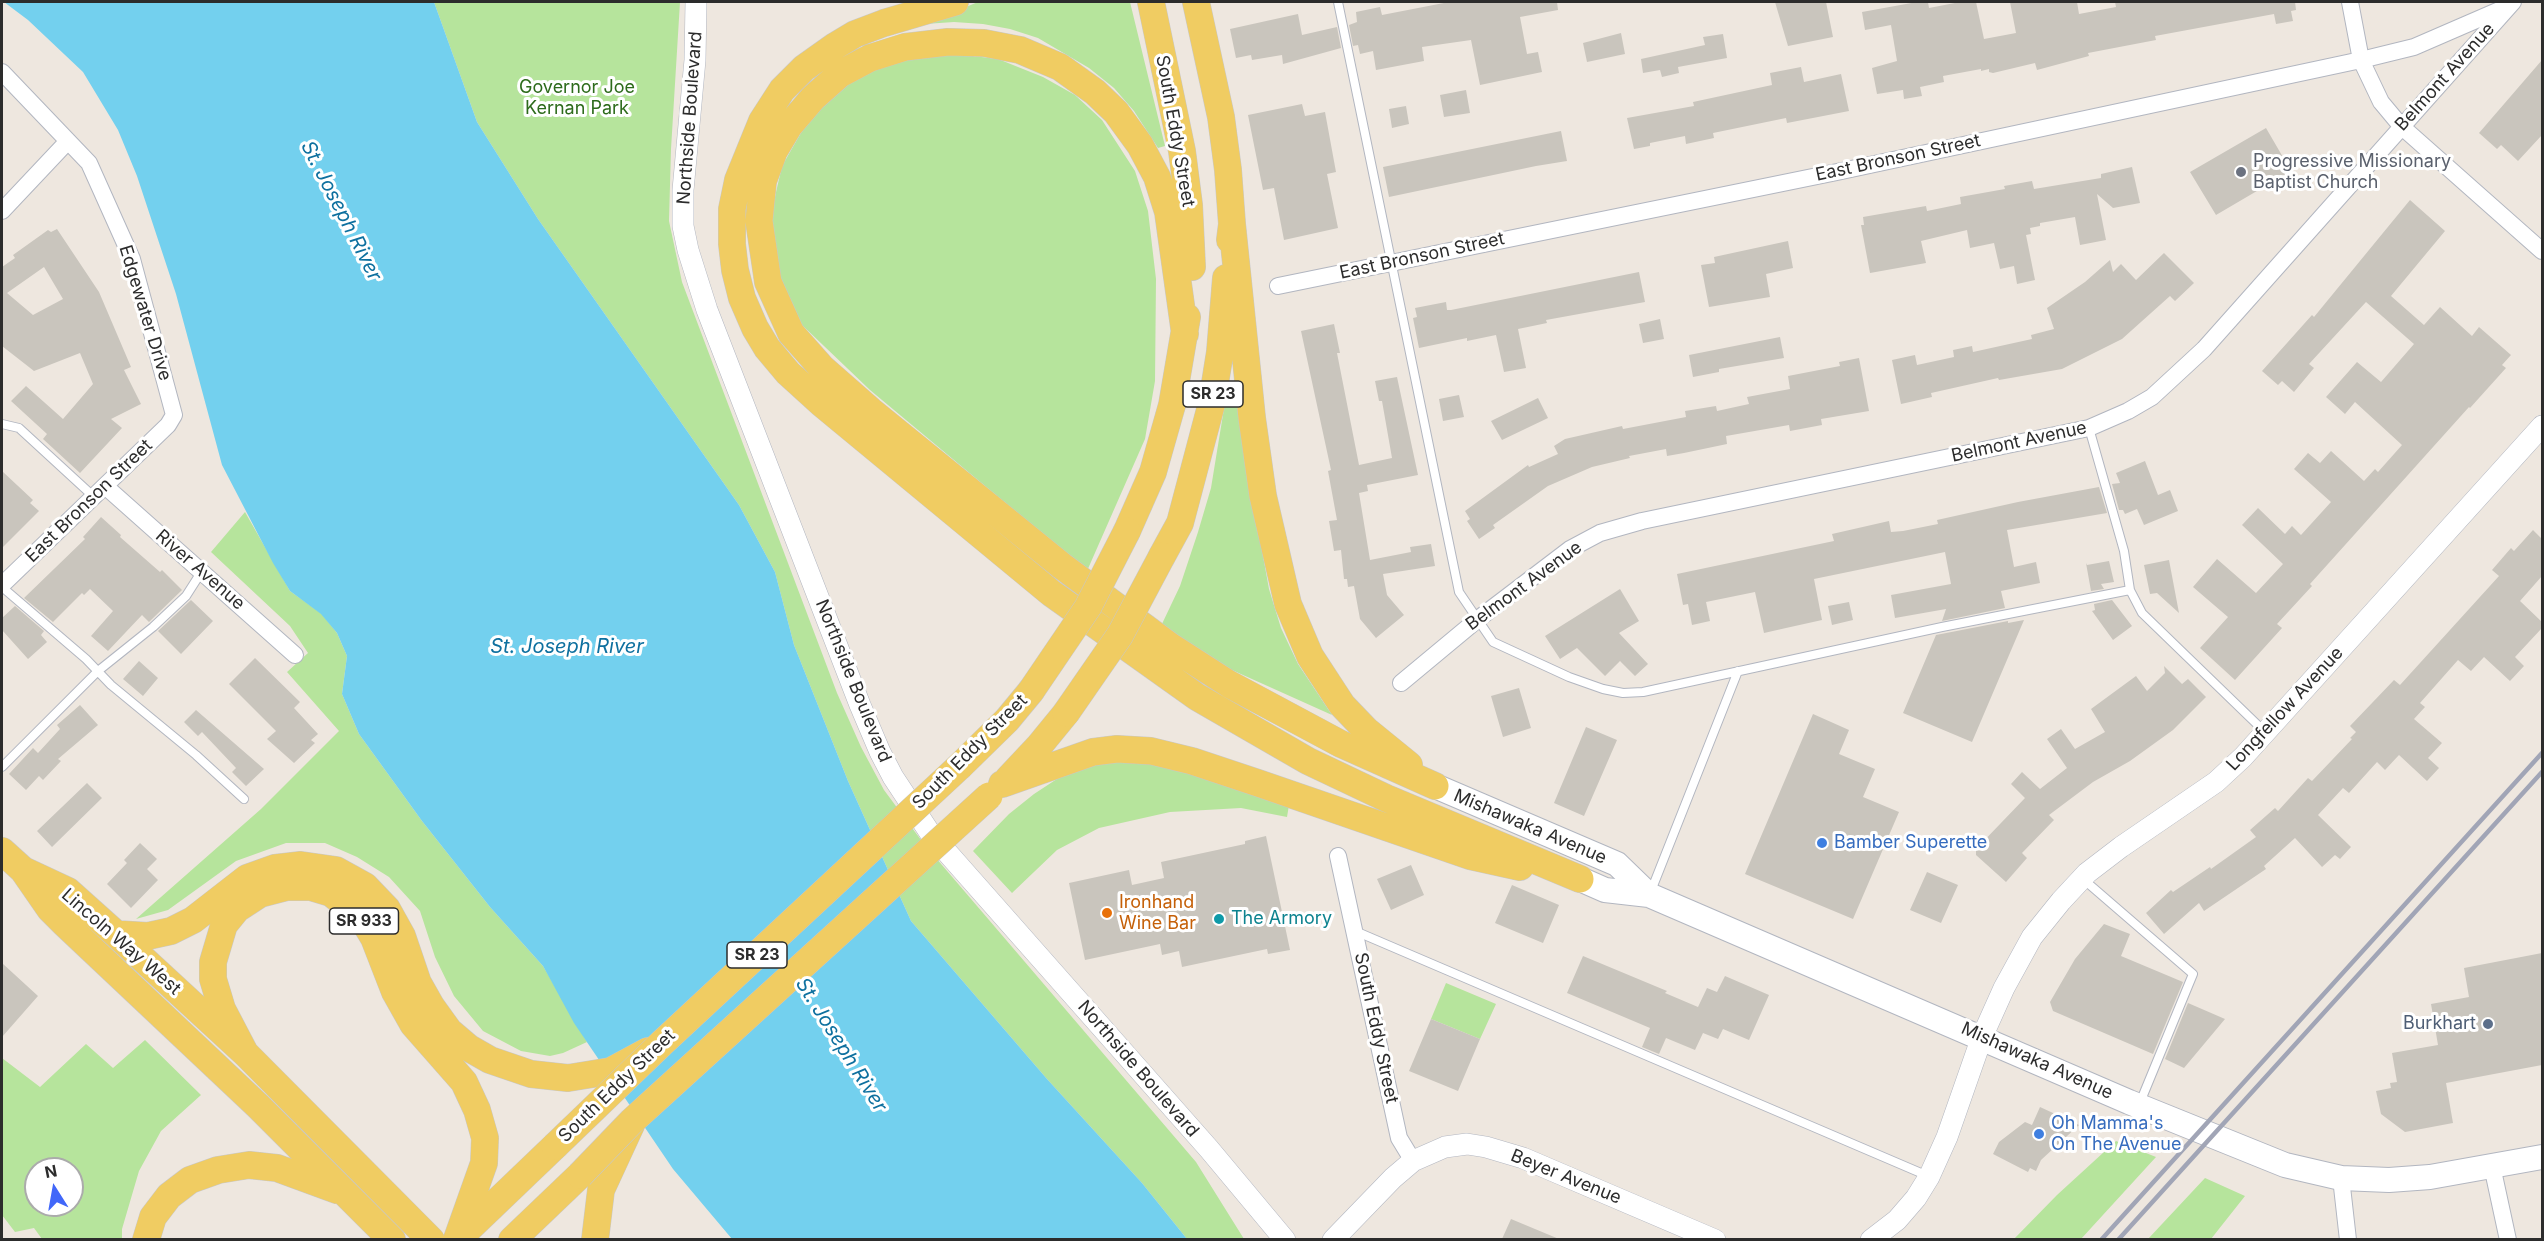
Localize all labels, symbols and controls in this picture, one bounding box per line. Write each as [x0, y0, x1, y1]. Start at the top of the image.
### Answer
street label: Belmont Avenue [2391, 18, 2499, 136]
street label: Northside Boulevard [673, 31, 707, 205]
street label: South Eddy Street [1151, 54, 1199, 208]
park label: Governor Joe Kernan Park [519, 77, 635, 119]
street label: East Bronson Street [1814, 130, 1982, 186]
water label: St. Joseph River [295, 137, 387, 285]
place label: Progressive Missionary Baptist Church [2253, 151, 2451, 194]
marker: Progressive Missionary Baptist Church [2234, 165, 2248, 179]
street label: East Bronson Street [1338, 228, 1506, 284]
street label: Edgewater Drive [114, 243, 176, 383]
road number: SR 23 [1183, 381, 1243, 407]
street label: Belmont Avenue [1949, 417, 2089, 467]
street label: East Bronson Street [21, 435, 157, 567]
street label: River Avenue [151, 525, 249, 615]
street label: Belmont Avenue [1462, 537, 1586, 635]
street label: Northside Boulevard [810, 596, 896, 766]
water label: St. Joseph River [490, 635, 644, 659]
street label: Longfellow Avenue [2222, 643, 2348, 775]
street label: South Eddy Street [908, 690, 1032, 814]
street label: Mishawaka Avenue [1450, 785, 1610, 869]
place label: Bamber Superette [1834, 832, 1987, 854]
marker: Bamber Superette [1815, 836, 1829, 850]
street label: Lincoln Way West [57, 884, 185, 1000]
place label: Ironhand Wine Bar [1119, 892, 1196, 934]
marker: Ironhand Wine Bar [1100, 906, 1114, 920]
road number: SR 933 [330, 908, 398, 934]
place label: The Armory [1231, 908, 1332, 930]
marker: The Armory [1212, 912, 1226, 926]
road number: SR 23 [727, 942, 787, 968]
street label: South Eddy Street [1349, 951, 1403, 1105]
water label: St. Joseph River [790, 974, 892, 1116]
street label: Northside Boulevard [1073, 996, 1203, 1142]
place label: Burkhart [2403, 1013, 2476, 1035]
marker: Burkhart [2481, 1017, 2495, 1031]
street label: Mishawaka Avenue [1958, 1018, 2116, 1104]
street label: South Eddy Street [554, 1025, 680, 1147]
place label: Oh Mamma's On The Avenue [2051, 1113, 2182, 1156]
marker: Oh Mamma's On The Avenue [2032, 1127, 2046, 1141]
street label: Beyer Avenue [1508, 1145, 1624, 1209]
north arrow [24, 1157, 84, 1217]
text: N [43, 1160, 59, 1182]

